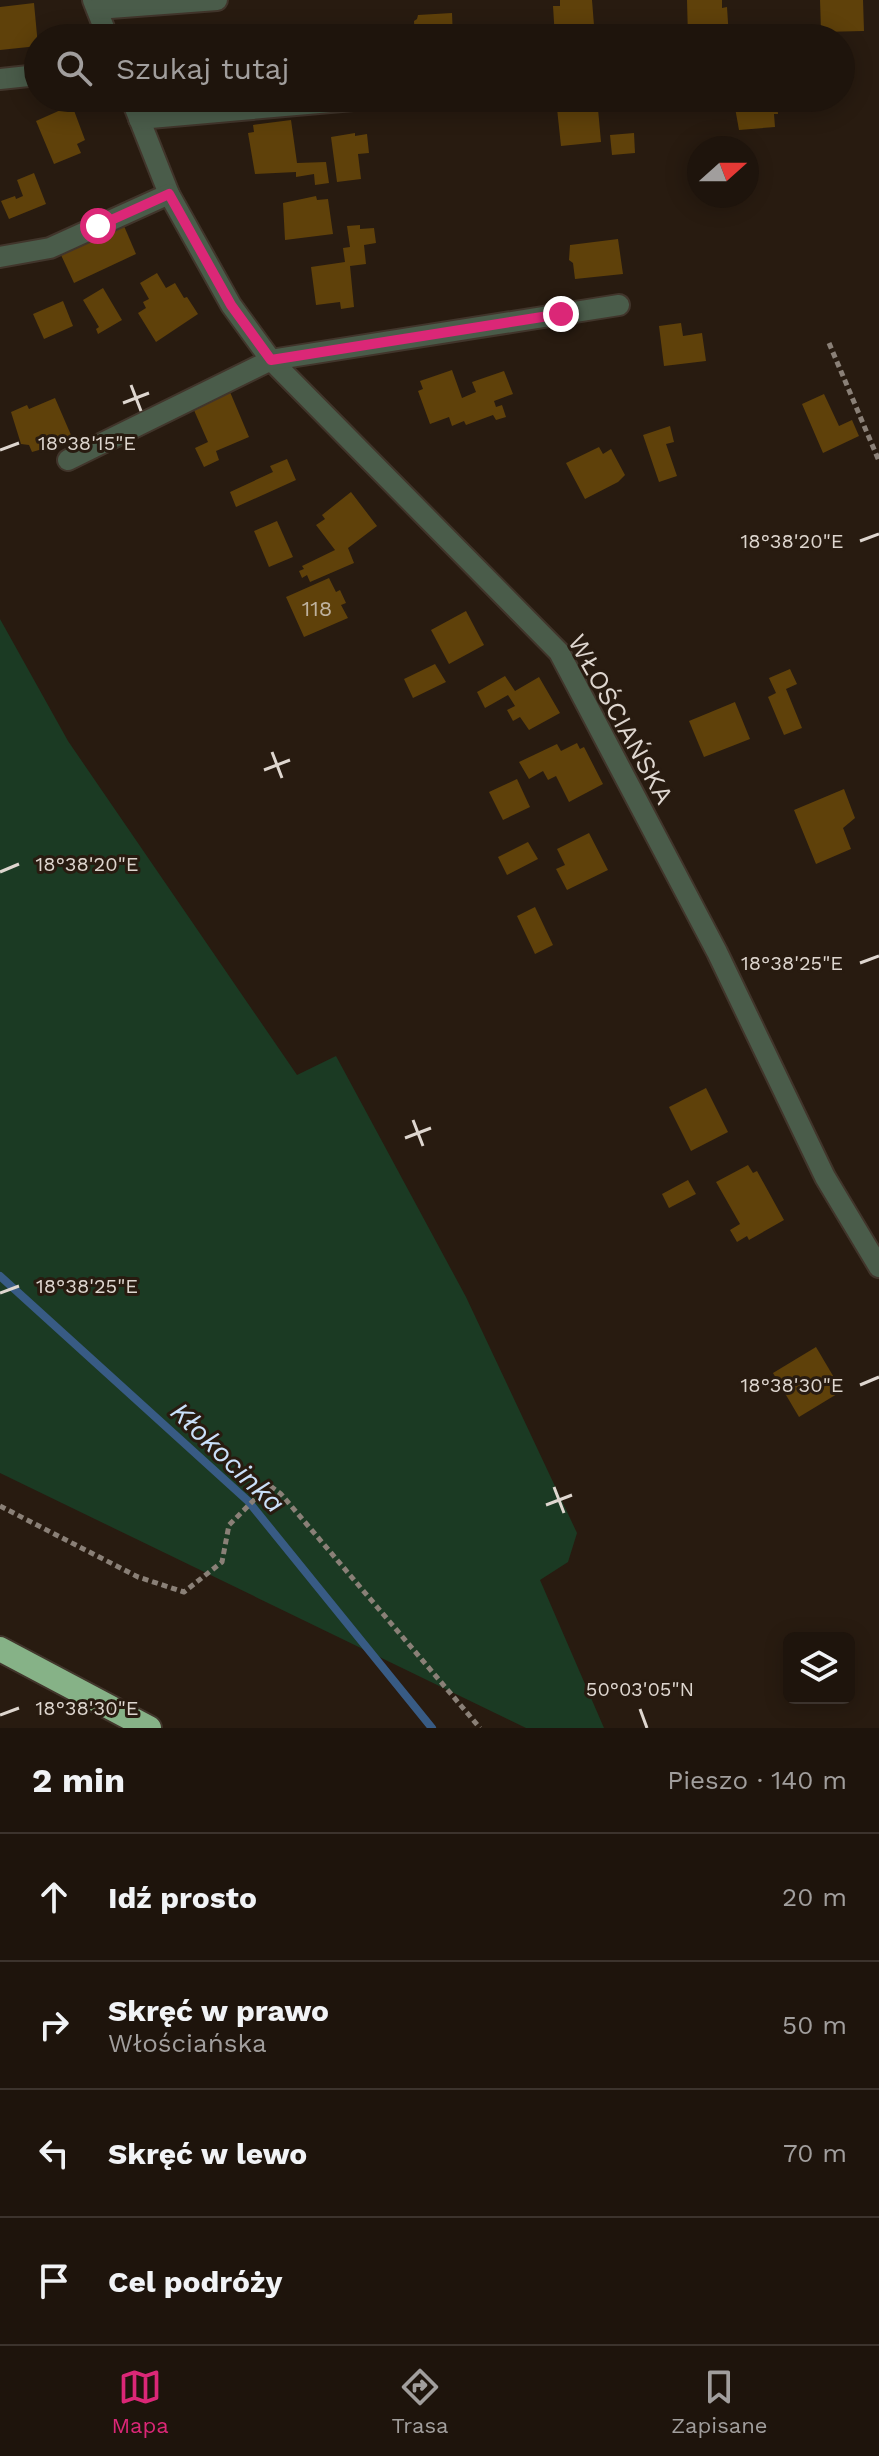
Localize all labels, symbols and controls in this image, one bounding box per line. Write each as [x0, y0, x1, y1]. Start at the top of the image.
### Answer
search box [24, 24, 855, 112]
icon: search [52, 46, 96, 90]
text: Szukaj tutaj [116, 51, 290, 86]
north arrow [687, 136, 759, 208]
route start [80, 208, 116, 244]
route end [543, 296, 579, 332]
text: 18°38'15"E [38, 431, 136, 455]
text: 18°38'20"E [741, 529, 843, 553]
house number: 118 [302, 596, 332, 621]
street label: WŁOŚCIAŃSKA [562, 629, 680, 809]
text: 18°38'20"E [36, 852, 138, 876]
text: 18°38'25"E [741, 951, 843, 975]
text: 18°38'25"E [36, 1274, 138, 1298]
text: 18°38'30"E [741, 1373, 843, 1397]
water label: Kłokocinka [164, 1395, 291, 1520]
map controls [783, 1632, 855, 1704]
button: layers [783, 1632, 855, 1704]
text: 50°03'05"N [586, 1677, 694, 1701]
text: 18°38'30"E [36, 1696, 138, 1720]
text: 2 min [32, 1760, 125, 1800]
text: Pieszo · 140 m [667, 1765, 847, 1795]
icon: ahead [32, 1875, 76, 1919]
text: Idź prosto [108, 1880, 257, 1915]
text: 20 m [782, 1882, 847, 1912]
text: Skręć w prawo [108, 1993, 329, 2028]
icon: right [32, 2003, 76, 2047]
text: 50 m [782, 2010, 847, 2040]
text: Włościańska [108, 2028, 267, 2058]
icon: left [32, 2131, 76, 2175]
text: Skręć w lewo [108, 2136, 307, 2171]
text: 70 m [783, 2138, 847, 2168]
icon: arrive [32, 2259, 76, 2303]
text: Cel podróży [108, 2264, 282, 2299]
tab: Mapa [111, 2365, 169, 2438]
tab: Trasa [392, 2365, 448, 2438]
tab: Zapisane [671, 2365, 768, 2438]

